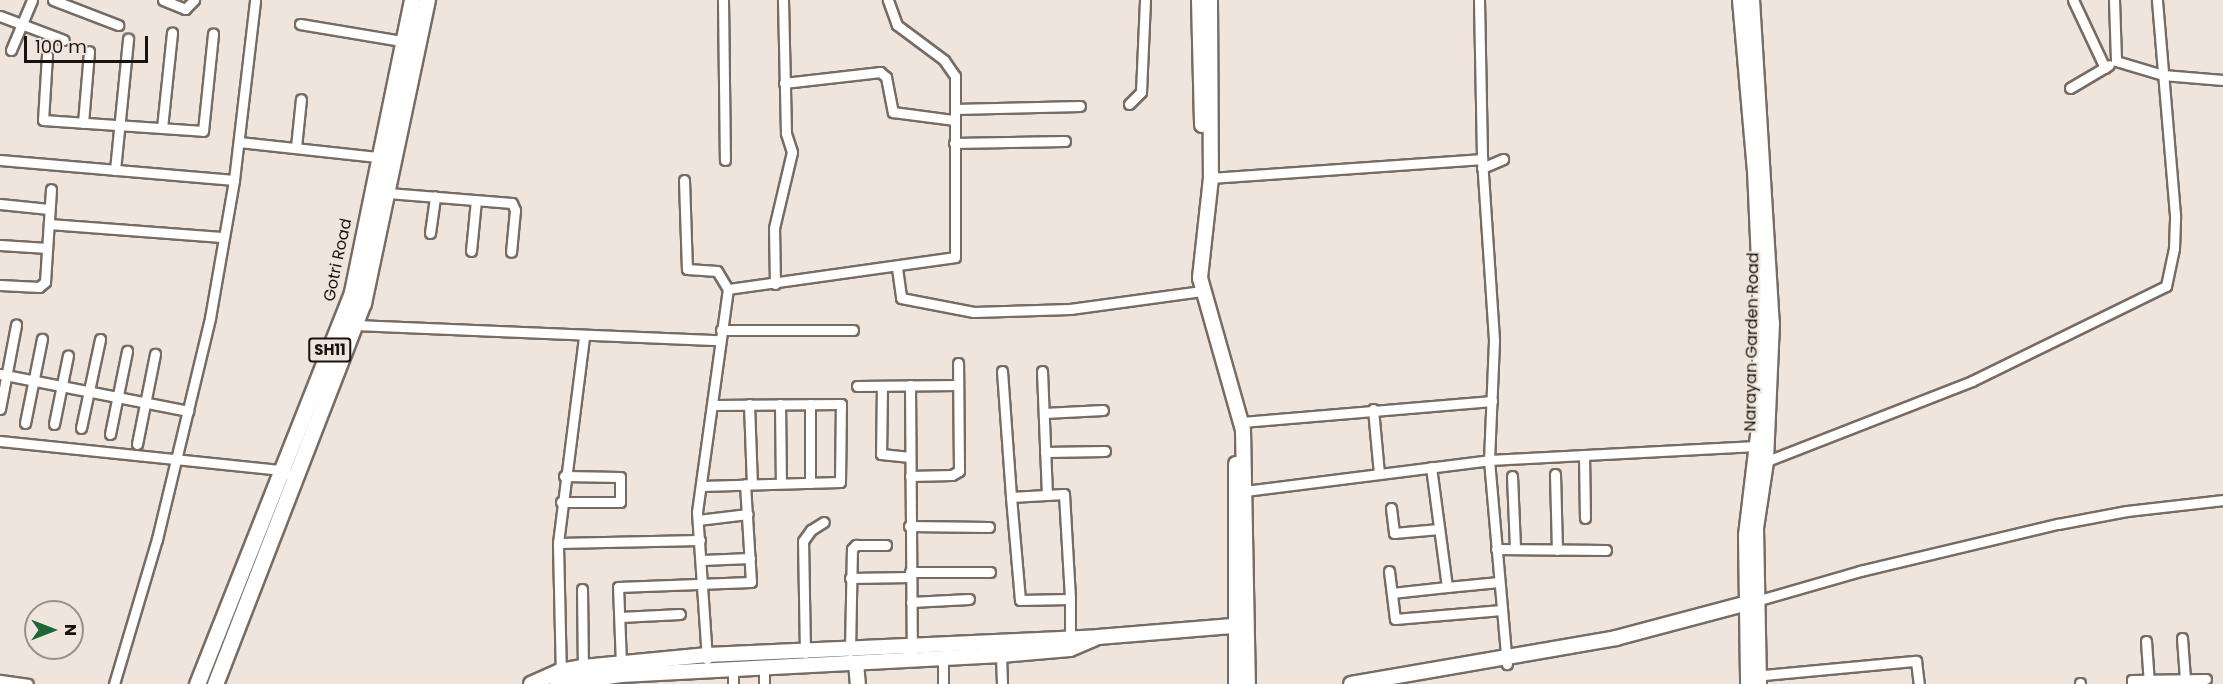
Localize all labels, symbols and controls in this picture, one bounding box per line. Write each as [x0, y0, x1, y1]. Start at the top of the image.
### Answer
scale bar [27, 24, 152, 62]
text: 100 m [35, 34, 87, 59]
street label: Gotri Road [320, 217, 356, 303]
street label: Narayan Garden Road [1741, 252, 1763, 432]
road number: SH11 [308, 338, 352, 362]
north arrow [24, 600, 84, 660]
text: N [59, 624, 82, 636]

